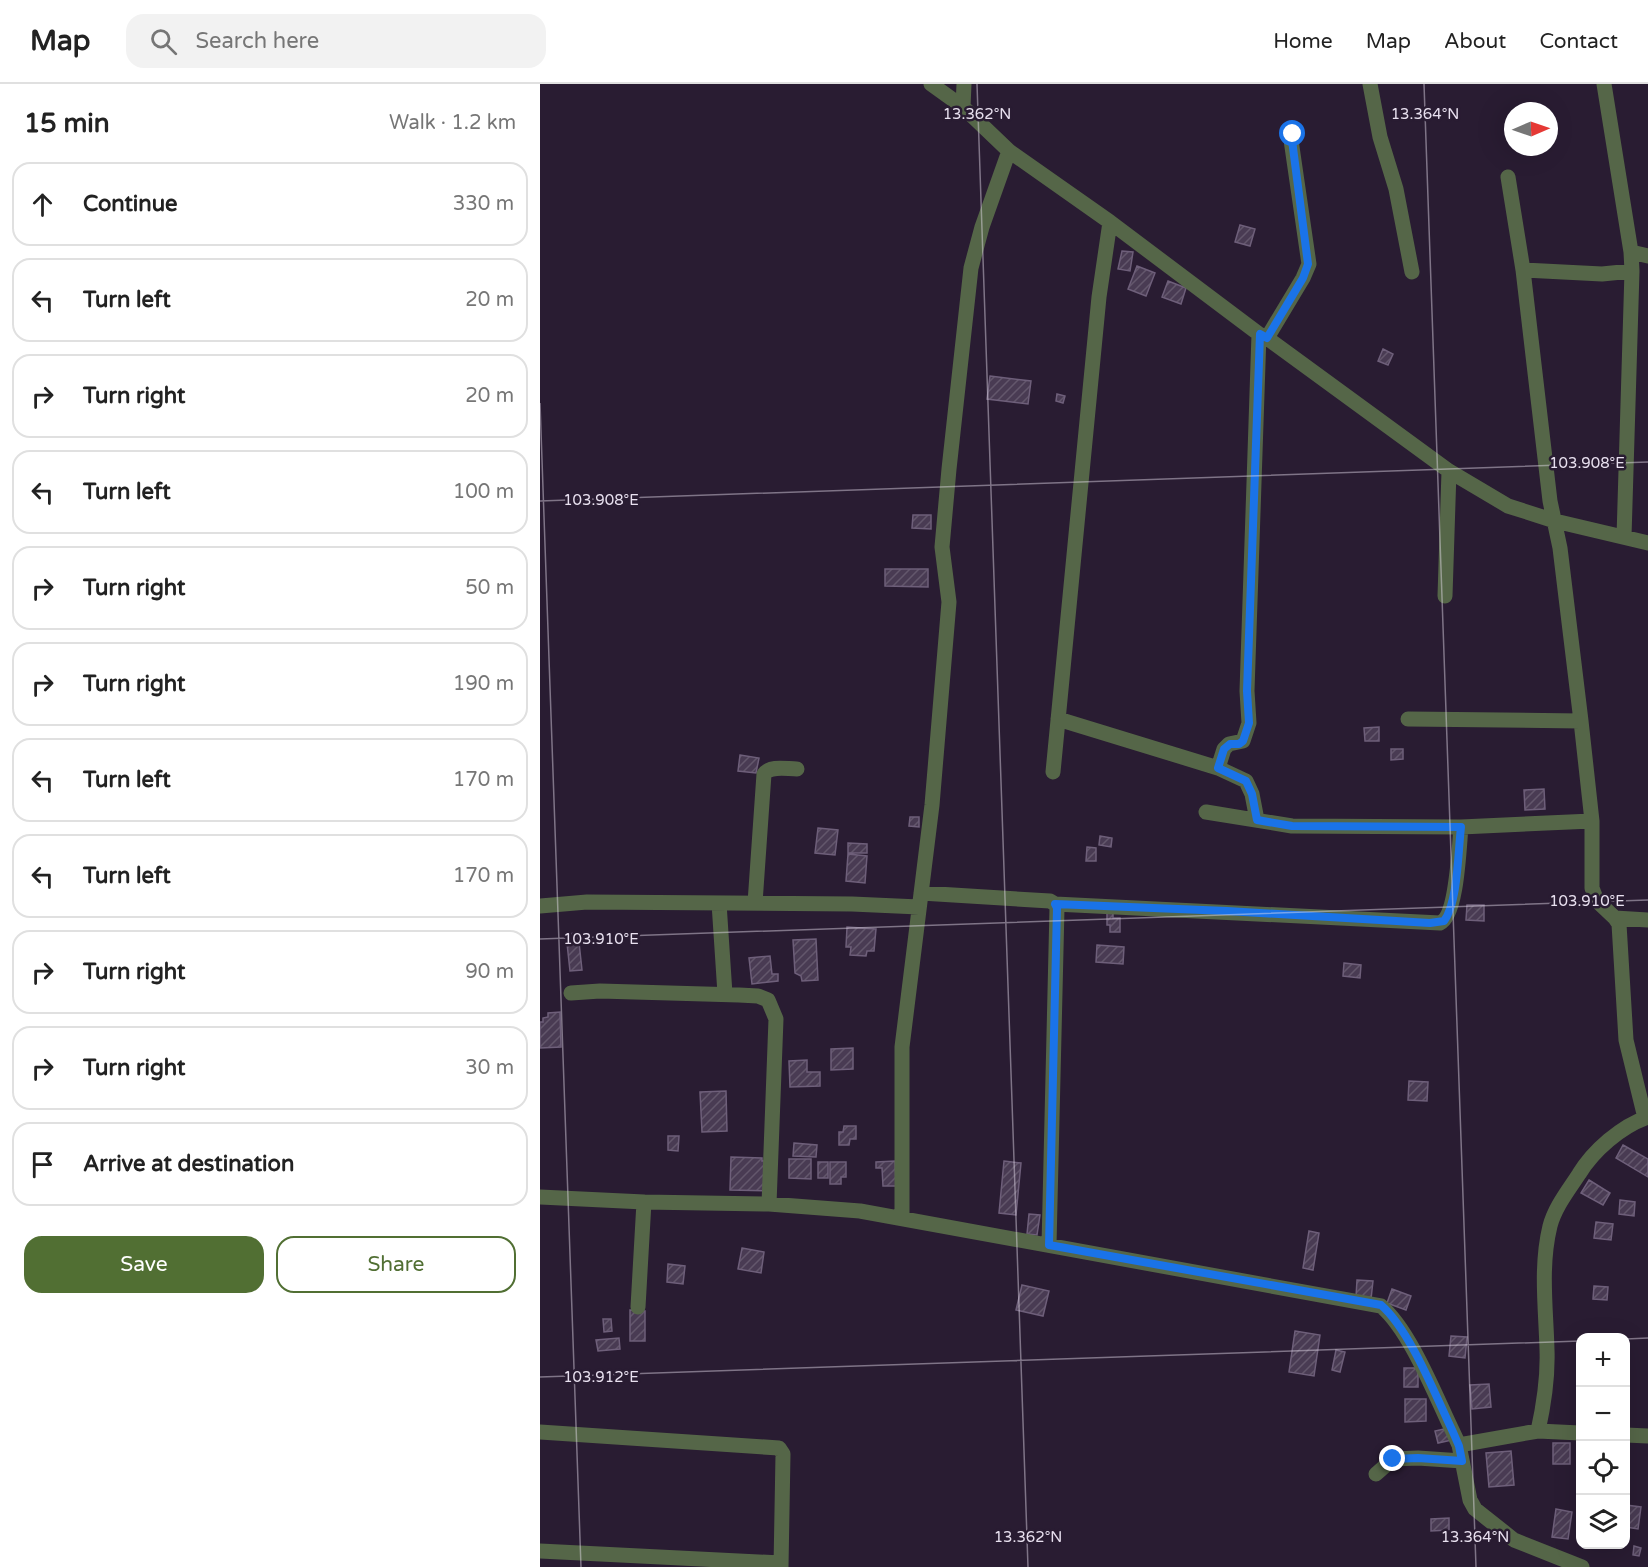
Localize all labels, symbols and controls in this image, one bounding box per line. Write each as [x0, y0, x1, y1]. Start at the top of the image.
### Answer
search box [126, 14, 546, 68]
text: Map [30, 24, 90, 58]
icon: search [147, 25, 180, 58]
text: Search here [195, 28, 319, 54]
text: Home [1273, 29, 1333, 54]
text: Map [1366, 29, 1411, 54]
text: About [1444, 29, 1506, 54]
text: Contact [1539, 29, 1618, 54]
north arrow [1504, 102, 1558, 156]
text: 13.362°N [943, 105, 1011, 123]
text: 13.364°N [1391, 105, 1459, 123]
text: 15 min [24, 108, 110, 139]
text: Walk · 1.2 km [389, 111, 516, 135]
route start [1279, 120, 1305, 146]
icon: ahead [26, 188, 59, 221]
text: Continue [83, 191, 178, 217]
text: 330 m [453, 192, 514, 216]
icon: left [26, 284, 59, 317]
text: Turn left [83, 287, 171, 313]
text: 20 m [465, 288, 514, 312]
icon: right [26, 380, 59, 413]
text: Turn right [83, 383, 185, 409]
text: 20 m [465, 384, 514, 408]
text: 103.908°E [1549, 454, 1625, 472]
icon: left [26, 476, 59, 509]
text: Turn left [83, 479, 171, 505]
text: 100 m [453, 480, 514, 504]
text: 103.908°E [563, 491, 639, 509]
icon: right [26, 572, 59, 605]
text: Turn right [83, 575, 185, 601]
text: 50 m [465, 576, 514, 600]
icon: right [26, 668, 59, 701]
text: Turn right [83, 671, 185, 697]
text: 190 m [453, 672, 514, 696]
icon: left [26, 764, 59, 797]
text: Turn left [83, 767, 171, 793]
text: 170 m [453, 768, 514, 792]
icon: left [26, 860, 59, 893]
text: Turn left [83, 863, 171, 889]
text: 170 m [453, 864, 514, 888]
text: 103.910°E [1549, 892, 1625, 910]
text: 103.910°E [563, 930, 639, 948]
icon: right [26, 956, 59, 989]
text: Turn right [83, 959, 185, 985]
text: 90 m [465, 960, 514, 984]
icon: right [26, 1052, 59, 1085]
text: Turn right [83, 1055, 185, 1081]
text: 30 m [465, 1056, 514, 1080]
icon: arrive [26, 1148, 59, 1181]
text: Arrive at destination [83, 1151, 294, 1177]
button: Save [24, 1236, 264, 1293]
button: Share [276, 1236, 516, 1293]
map controls [1576, 1333, 1630, 1549]
button: + [1576, 1333, 1630, 1387]
text: 103.912°E [563, 1368, 639, 1386]
button: − [1576, 1387, 1630, 1441]
button: locate [1576, 1441, 1630, 1495]
route end [1379, 1445, 1405, 1471]
button: layers [1576, 1495, 1630, 1549]
text: 13.362°N [994, 1528, 1062, 1546]
text: 13.364°N [1441, 1528, 1509, 1546]

